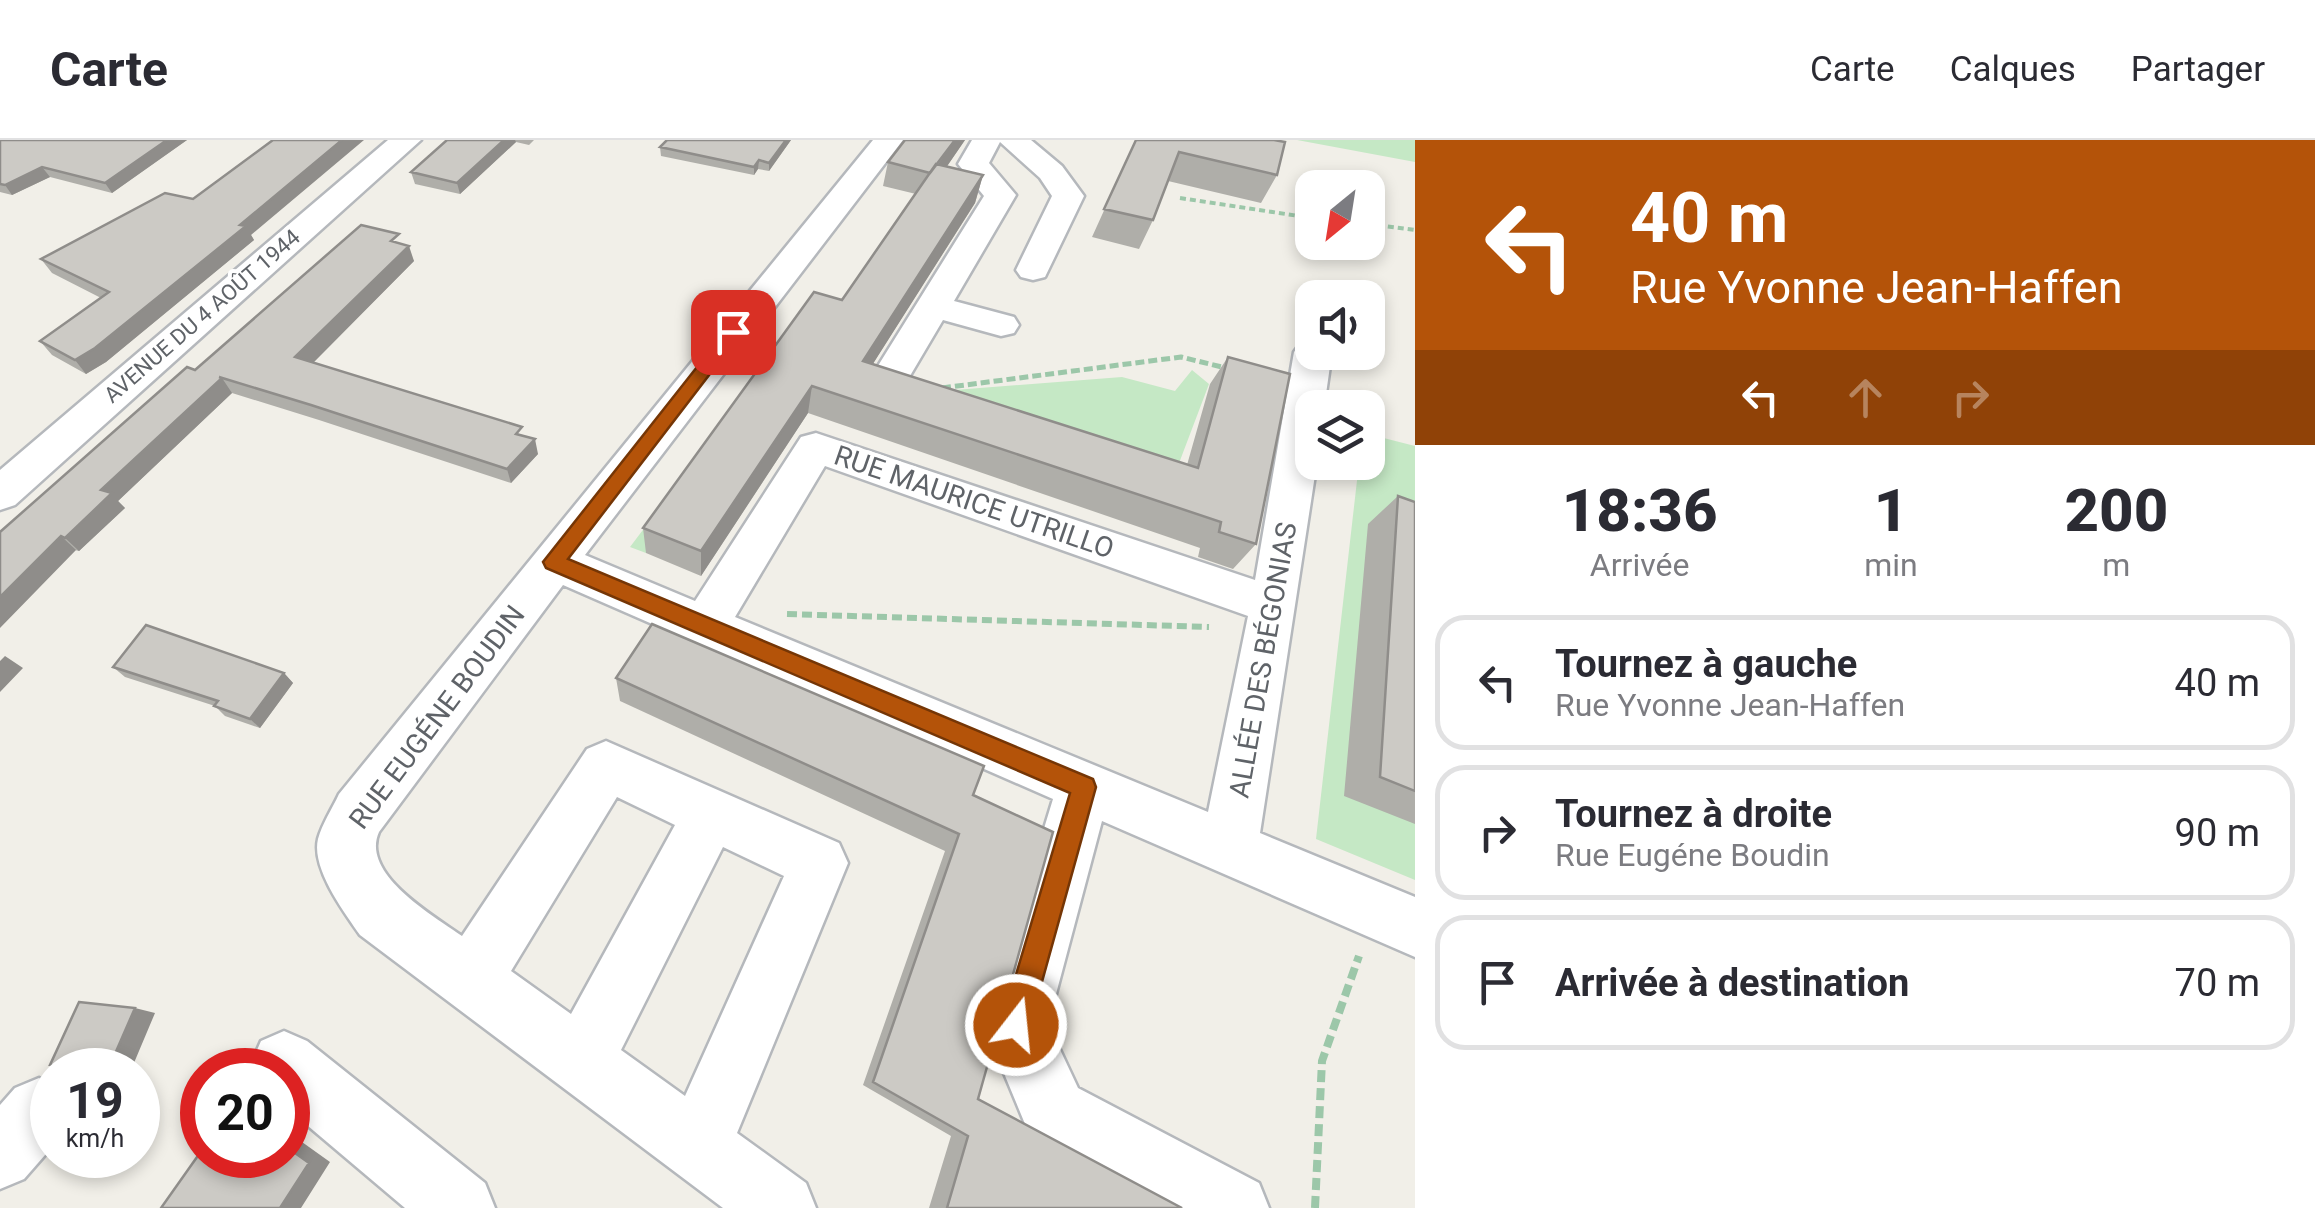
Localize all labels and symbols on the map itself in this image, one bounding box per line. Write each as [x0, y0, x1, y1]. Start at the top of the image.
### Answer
north arrow [1295, 170, 1385, 260]
street label: AVENUE DU 4 AOÛT 1944 [98, 223, 305, 408]
pin [691, 290, 776, 375]
street label: RUE MAURICE UTRILLO [830, 439, 1118, 565]
street label: ALLÉE DES BÉGONIAS [1222, 520, 1304, 800]
street label: RUE EUGÉNE BOUDIN [342, 599, 532, 835]
position arrow [964, 973, 1068, 1077]
speed limit sign: 20 [180, 1048, 310, 1178]

